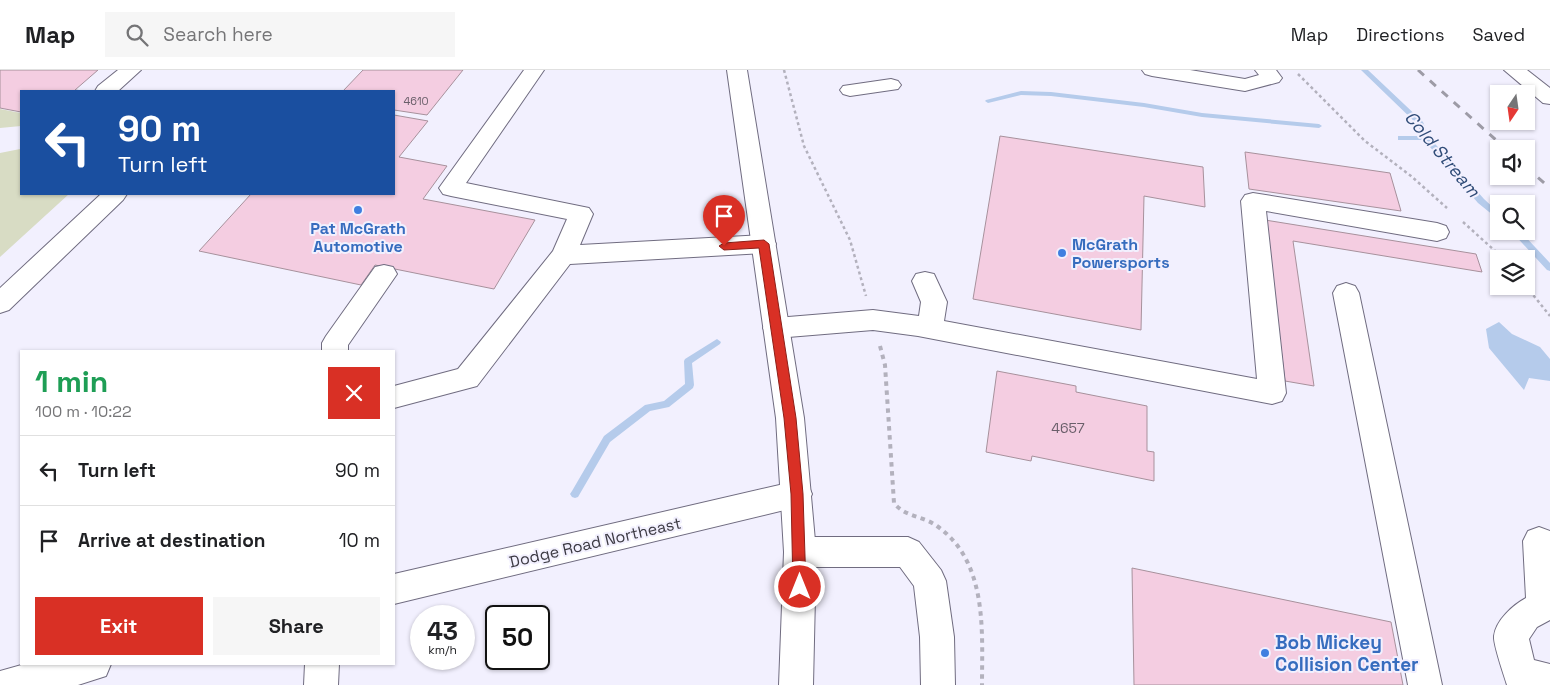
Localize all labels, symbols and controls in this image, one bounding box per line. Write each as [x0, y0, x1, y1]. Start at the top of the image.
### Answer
search box [105, 12, 455, 57]
text: Map [25, 19, 75, 50]
icon: search [123, 21, 151, 49]
text: Search here [163, 22, 273, 47]
text: Map [1291, 23, 1328, 46]
text: Directions [1356, 23, 1445, 46]
text: Saved [1473, 23, 1525, 46]
north arrow [1490, 85, 1535, 130]
map controls [1490, 85, 1535, 295]
house number: 4610 [403, 94, 429, 108]
water label: Cold Stream [1400, 106, 1485, 202]
text: 90 m [118, 107, 201, 151]
icon: left [35, 110, 100, 175]
button: sound [1490, 140, 1535, 185]
text: Turn left [118, 150, 208, 178]
pin [703, 195, 745, 246]
button: search [1490, 195, 1535, 240]
icon: arrive [710, 202, 738, 230]
marker: Pat McGrath Automotive [352, 204, 364, 216]
place label: Pat McGrath Automotive [310, 218, 406, 257]
place label: McGrath Powersports [1072, 234, 1170, 273]
marker: McGrath Powersports [1056, 247, 1068, 259]
button: layers [1490, 250, 1535, 295]
text: 1 min [35, 362, 108, 401]
button: close [328, 367, 380, 419]
text: 100 m · 10:22 [35, 401, 132, 422]
house number: 4657 [1051, 419, 1085, 437]
icon: left [35, 457, 63, 485]
text: Turn left [78, 458, 156, 483]
text: 90 m [335, 458, 380, 483]
street label: Dodge Road Northeast [507, 512, 683, 573]
icon: arrive [35, 527, 63, 555]
text: Arrive at destination [78, 528, 266, 553]
text: 10 m [339, 528, 380, 553]
position arrow [773, 560, 825, 612]
button: Exit [35, 597, 203, 655]
button: Share [213, 597, 380, 655]
speed limit sign: 50 [485, 605, 550, 670]
text: 43 [427, 615, 458, 647]
place label: Bob Mickey Collision Center [1275, 630, 1419, 677]
text: km/h [428, 642, 457, 658]
marker: Bob Mickey Collision Center [1259, 647, 1271, 659]

